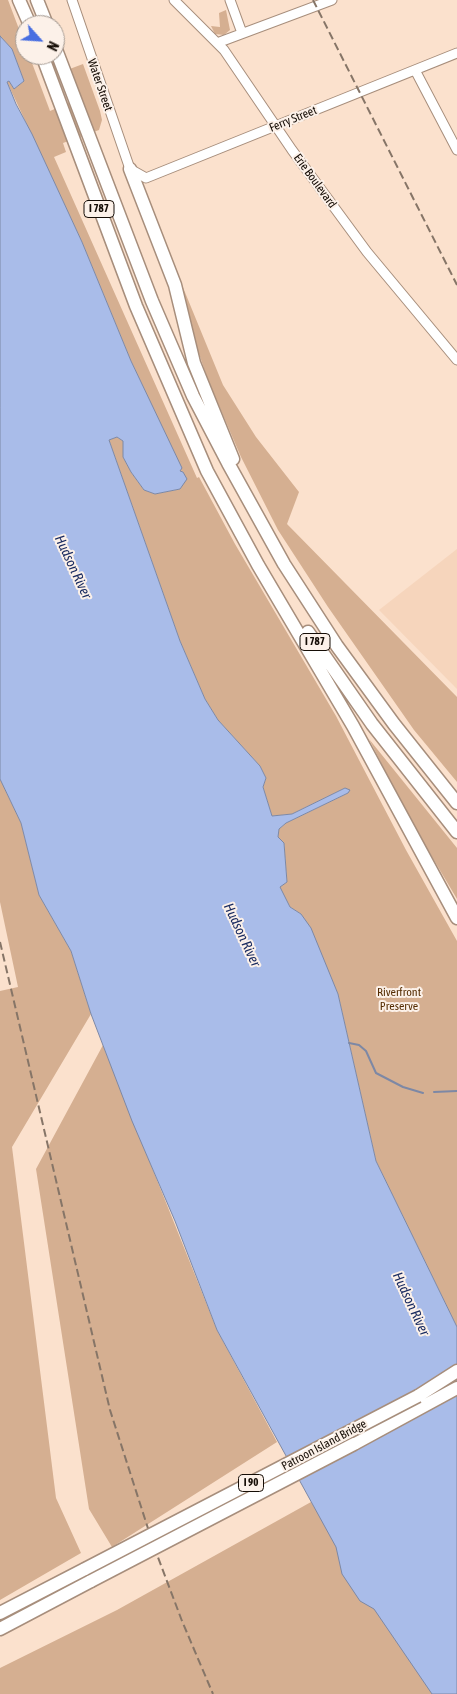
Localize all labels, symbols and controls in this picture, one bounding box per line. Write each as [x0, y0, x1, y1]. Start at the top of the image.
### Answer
north arrow [15, 15, 65, 65]
text: N [44, 39, 62, 53]
street label: Water Street [84, 57, 116, 113]
street label: Ferry Street [267, 103, 319, 135]
street label: Erie Boulevard [290, 151, 340, 211]
road number: I 787 [84, 200, 114, 218]
water label: Hudson River [51, 533, 95, 601]
road number: I 787 [300, 634, 330, 650]
water label: Hudson River [220, 901, 264, 969]
park label: Riverfront Preserve [377, 985, 421, 1013]
water label: Hudson River [389, 1270, 433, 1338]
street label: Patroon Island Bridge [279, 1417, 369, 1473]
road number: I 90 [238, 1475, 264, 1492]

